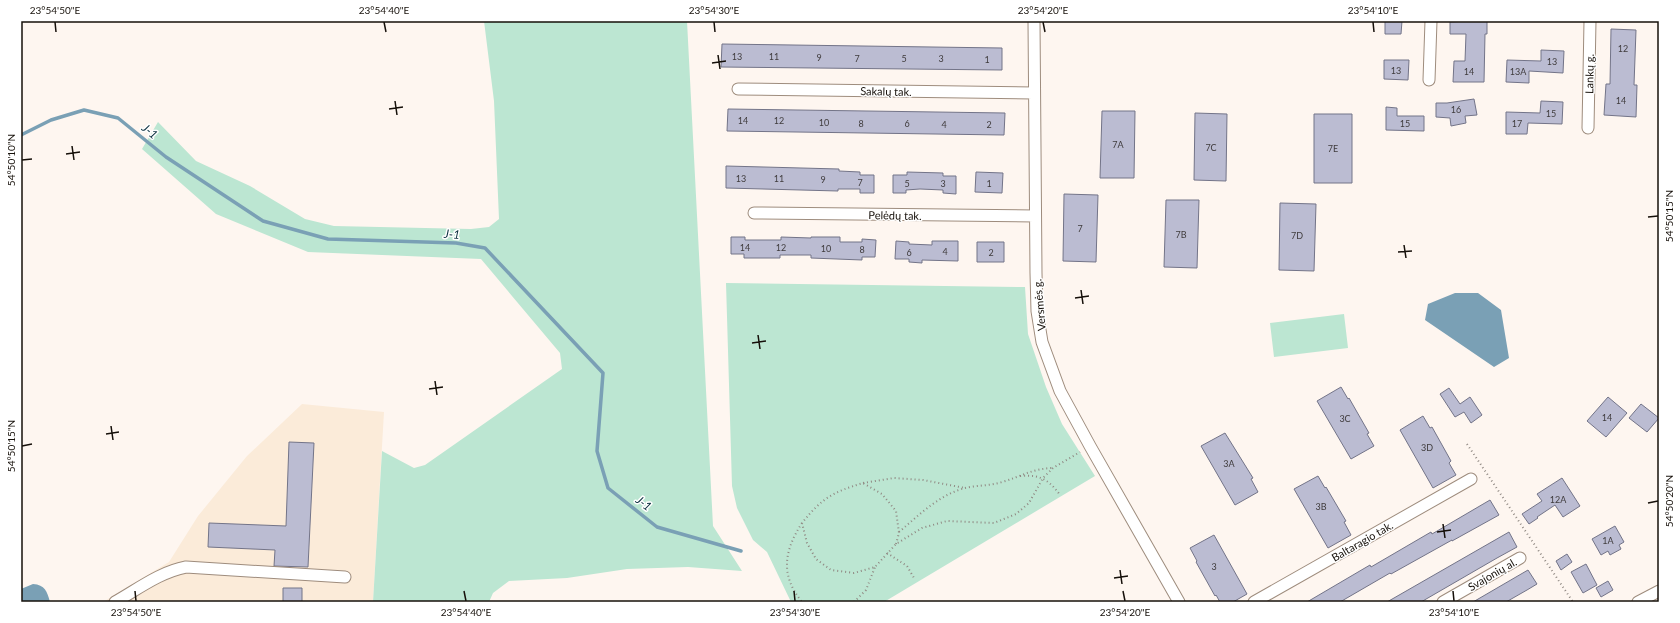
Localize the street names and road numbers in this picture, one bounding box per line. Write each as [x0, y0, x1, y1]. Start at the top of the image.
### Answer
street label: Lankų g. [1582, 54, 1596, 94]
street label: Sakalų tak. [860, 84, 912, 98]
street label: Pelėdų tak. [868, 208, 922, 222]
street label: Versmės g. [1030, 279, 1048, 331]
street label: Baltaragio tak. [1329, 518, 1395, 564]
street label: Svajonių al. [1465, 555, 1519, 593]

